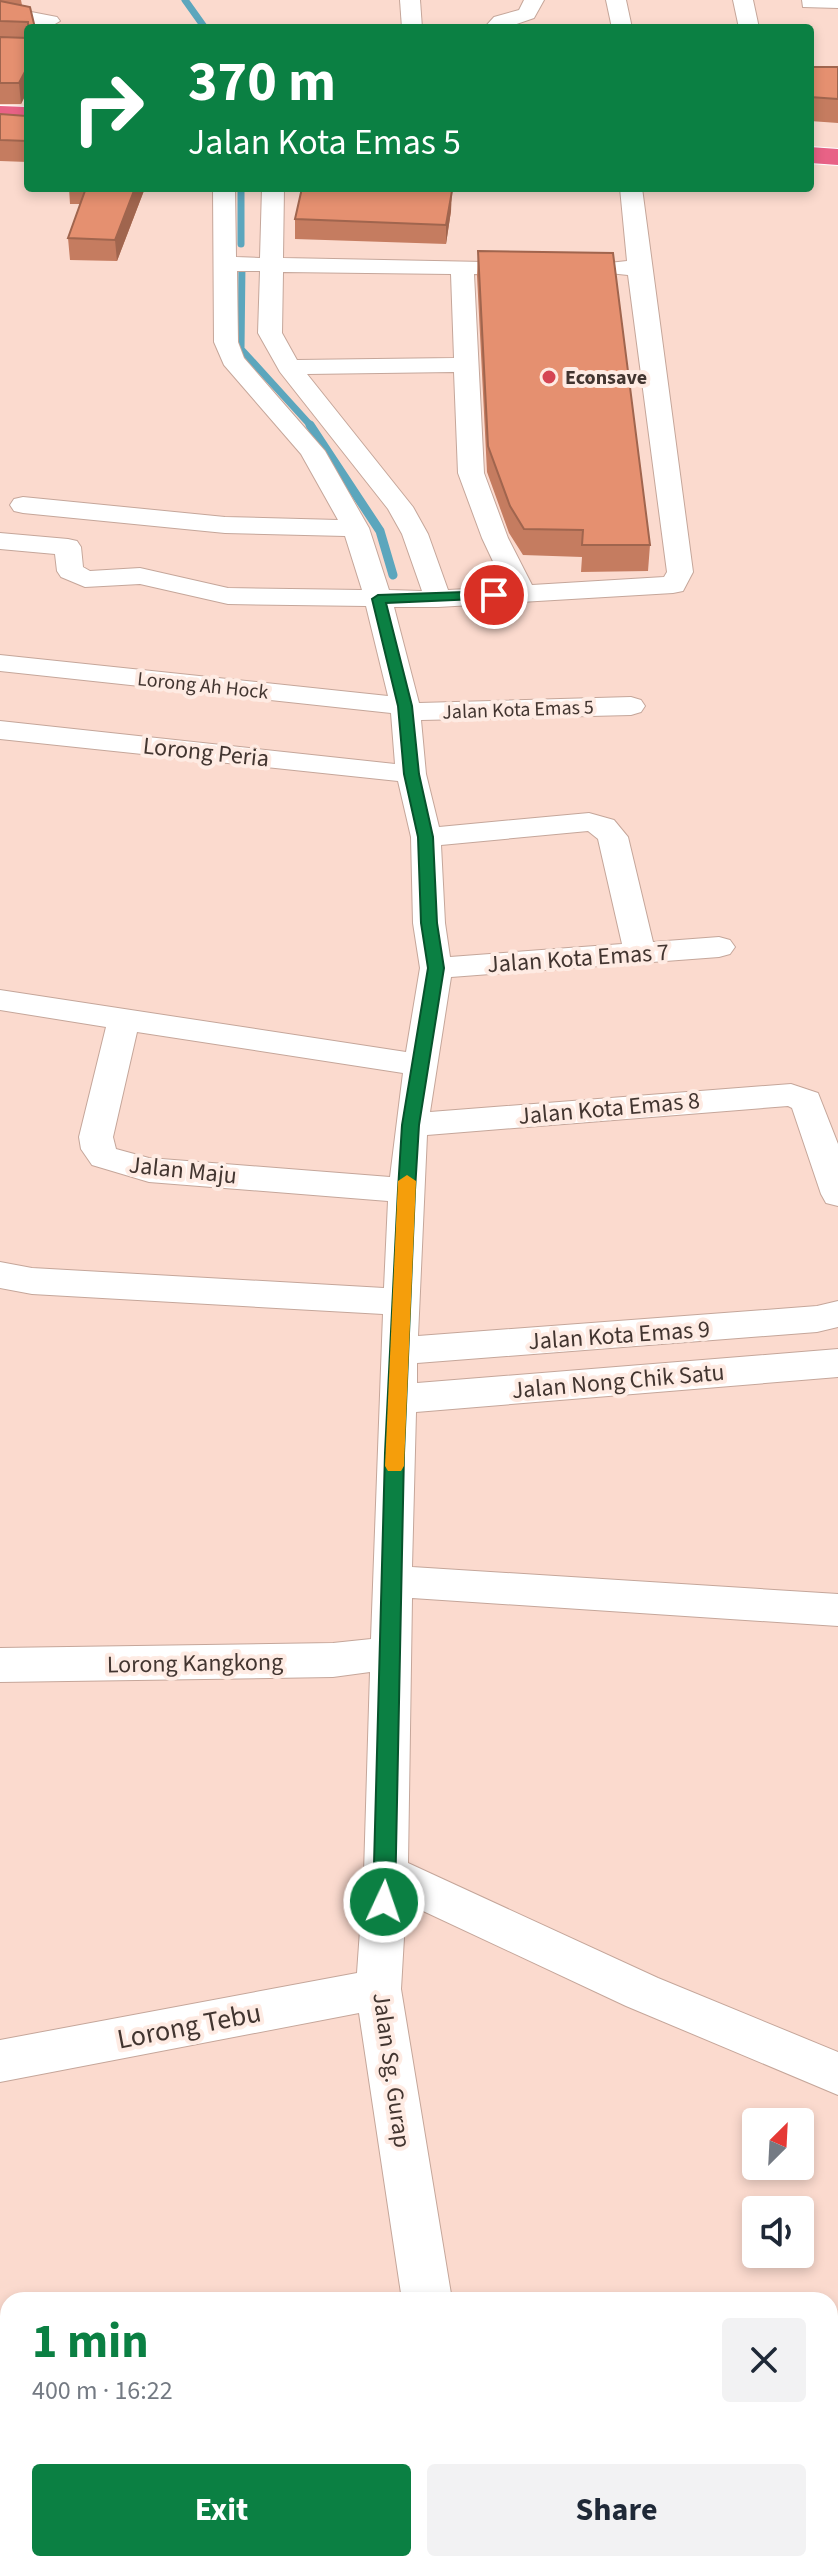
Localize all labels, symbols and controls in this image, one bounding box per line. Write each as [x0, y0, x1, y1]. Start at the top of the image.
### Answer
text: 370 m [188, 43, 336, 122]
icon: right [56, 56, 160, 160]
text: Jalan Kota Emas 5 [188, 117, 461, 168]
place label: Econsave [565, 364, 647, 392]
marker: Econsave [540, 368, 558, 386]
pin [460, 561, 528, 629]
icon: arrive [472, 573, 516, 617]
street label: Lorong Ah Hock [136, 665, 270, 707]
street label: Jalan Kota Emas 5 [442, 693, 594, 727]
street label: Lorong Peria [141, 728, 271, 777]
street label: Jalan Kota Emas 7 [486, 935, 670, 982]
street label: Jalan Kota Emas 8 [517, 1083, 701, 1134]
street label: Jalan Maju [127, 1147, 239, 1194]
street label: Jalan Kota Emas 9 [527, 1312, 711, 1359]
street label: Jalan Nong Chik Satu [510, 1355, 726, 1408]
street label: Lorong Kangkong [107, 1644, 284, 1683]
position arrow [342, 1860, 426, 1944]
street label: Jalan Sg. Gurap [363, 1990, 420, 2150]
street label: Lorong Tebu [114, 1992, 265, 2060]
north arrow [742, 2108, 814, 2180]
map controls [742, 2108, 814, 2268]
button: sound [742, 2196, 814, 2268]
text: 1 min [32, 2308, 149, 2376]
button: close [722, 2318, 806, 2402]
text: 400 m · 16:22 [32, 2372, 173, 2409]
button: Exit [32, 2464, 411, 2556]
button: Share [427, 2464, 806, 2556]

